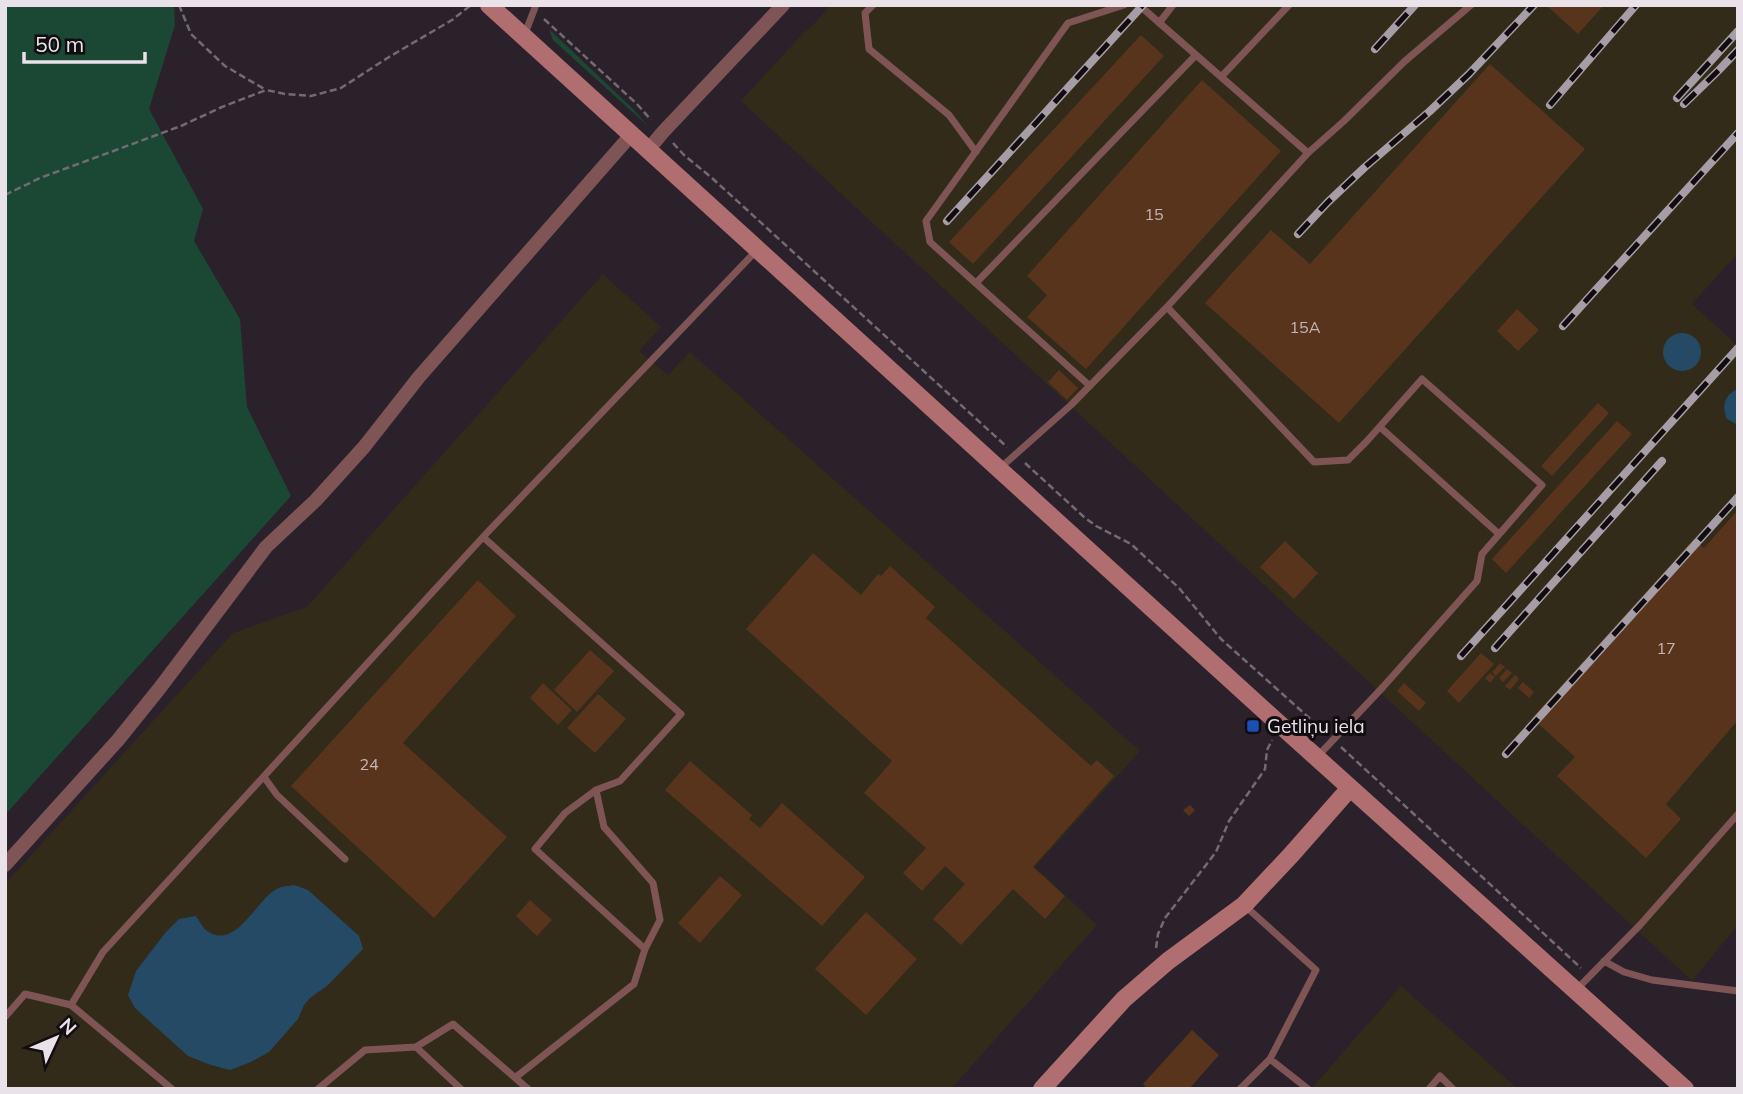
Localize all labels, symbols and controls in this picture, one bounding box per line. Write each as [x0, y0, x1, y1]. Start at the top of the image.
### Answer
scale bar [24, 21, 145, 65]
text: 50 m [35, 31, 84, 57]
house number: 15 [1144, 204, 1164, 224]
house number: 15A [1290, 317, 1321, 337]
house number: 17 [1656, 638, 1676, 658]
place label: Getliņu iela [1267, 714, 1365, 739]
marker: Getliņu iela [1245, 718, 1261, 734]
house number: 24 [359, 754, 379, 774]
north arrow [21, 1003, 91, 1073]
text: N [55, 1013, 82, 1040]

